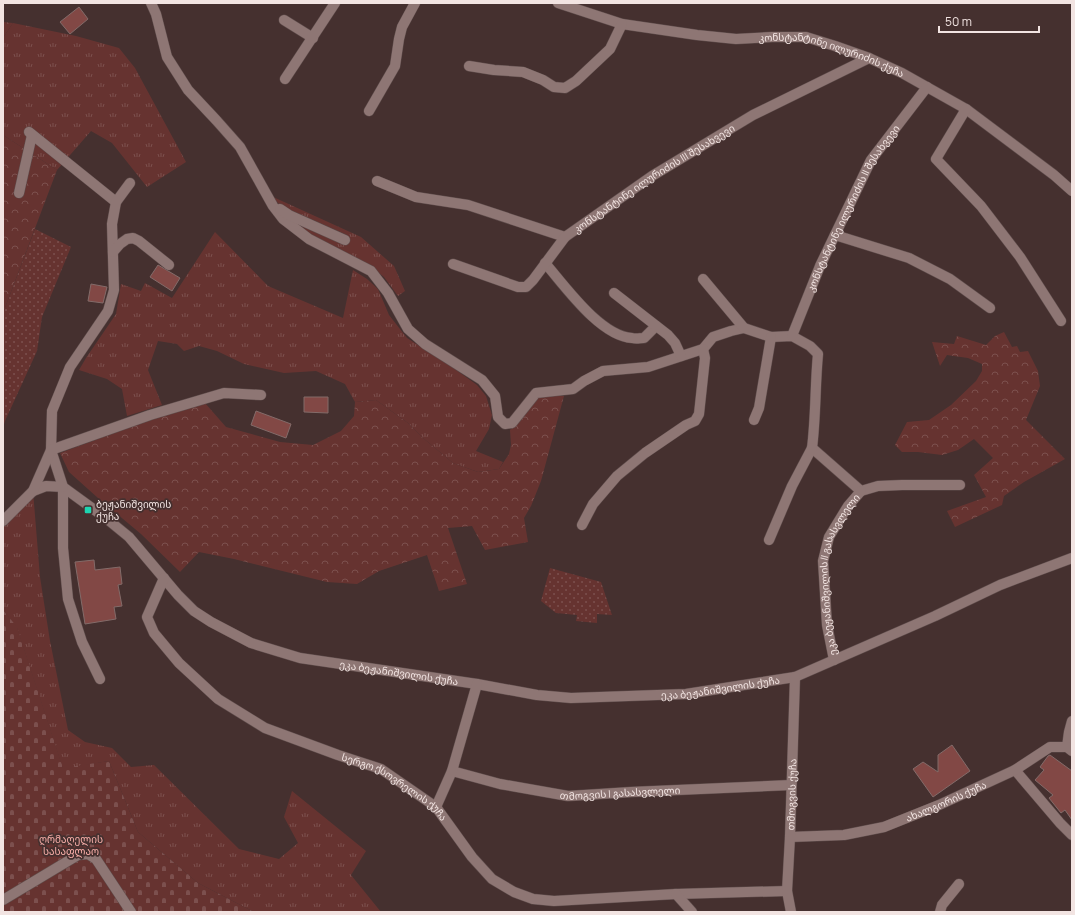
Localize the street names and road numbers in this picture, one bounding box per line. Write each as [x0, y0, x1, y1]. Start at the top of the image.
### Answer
street label: კონსტანტინე ილურიძის ქუჩა [758, 30, 907, 80]
street label: კონსტანტინე ილურიძის III შესახვევი [570, 121, 737, 236]
street label: კონსტანტინე ილურიძის II შესახვევი [803, 122, 903, 294]
street label: ეკა ბეჟანიშვილის II გასასვლელი [816, 490, 863, 657]
street label: ეკა ბეჟანიშვილის ქუჩა [339, 657, 459, 688]
street label: ეკა ბეჟანიშვილის ქუჩა [661, 672, 781, 702]
street label: სერგო ქსოვრელის ქუჩა [340, 750, 451, 823]
street label: თმოგვის ქუჩა [783, 758, 799, 831]
street label: ახალგორის ქუჩა [903, 777, 989, 825]
street label: თმოგვის I გასასვლელი [559, 783, 681, 803]

